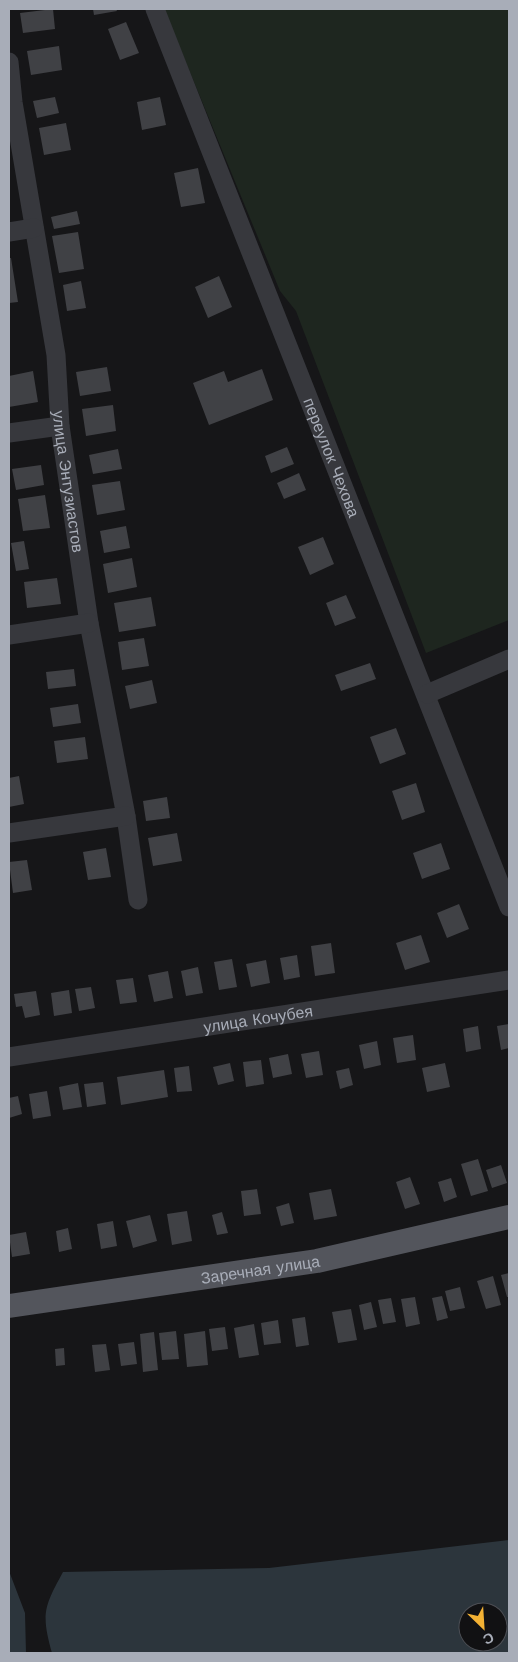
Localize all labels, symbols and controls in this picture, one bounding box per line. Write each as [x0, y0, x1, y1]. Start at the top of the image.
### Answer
street label: переулок Чехова [300, 395, 364, 520]
street label: улица Энтузиастов [50, 410, 88, 554]
street label: улица Кочубея [202, 1001, 314, 1036]
street label: Заречная улица [200, 1251, 321, 1287]
north arrow [458, 1602, 508, 1652]
text: С [481, 1629, 496, 1648]

